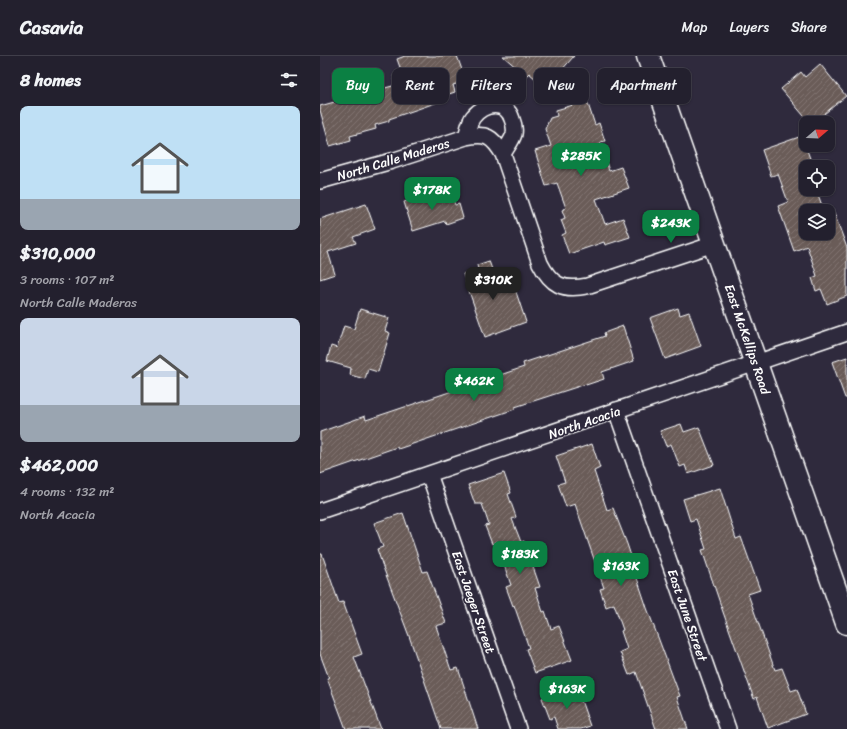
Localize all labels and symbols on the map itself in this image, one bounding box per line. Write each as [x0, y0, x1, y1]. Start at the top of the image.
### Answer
north arrow [799, 116, 835, 152]
street label: North Calle Maderas [334, 131, 452, 188]
pin: $285K [553, 143, 609, 177]
pin: $178K [404, 177, 460, 211]
pin: $243K [643, 210, 699, 244]
pin: $310K [465, 267, 521, 301]
street label: East McKellips Road [718, 281, 778, 399]
pin: $462K [446, 368, 502, 402]
street label: North Acacia [545, 399, 624, 446]
pin: $183K [492, 541, 548, 575]
street label: East Jaeger Street [445, 548, 502, 657]
pin: $163K [593, 553, 649, 587]
street label: East June Street [661, 566, 714, 665]
pin: $163K [539, 676, 595, 710]

